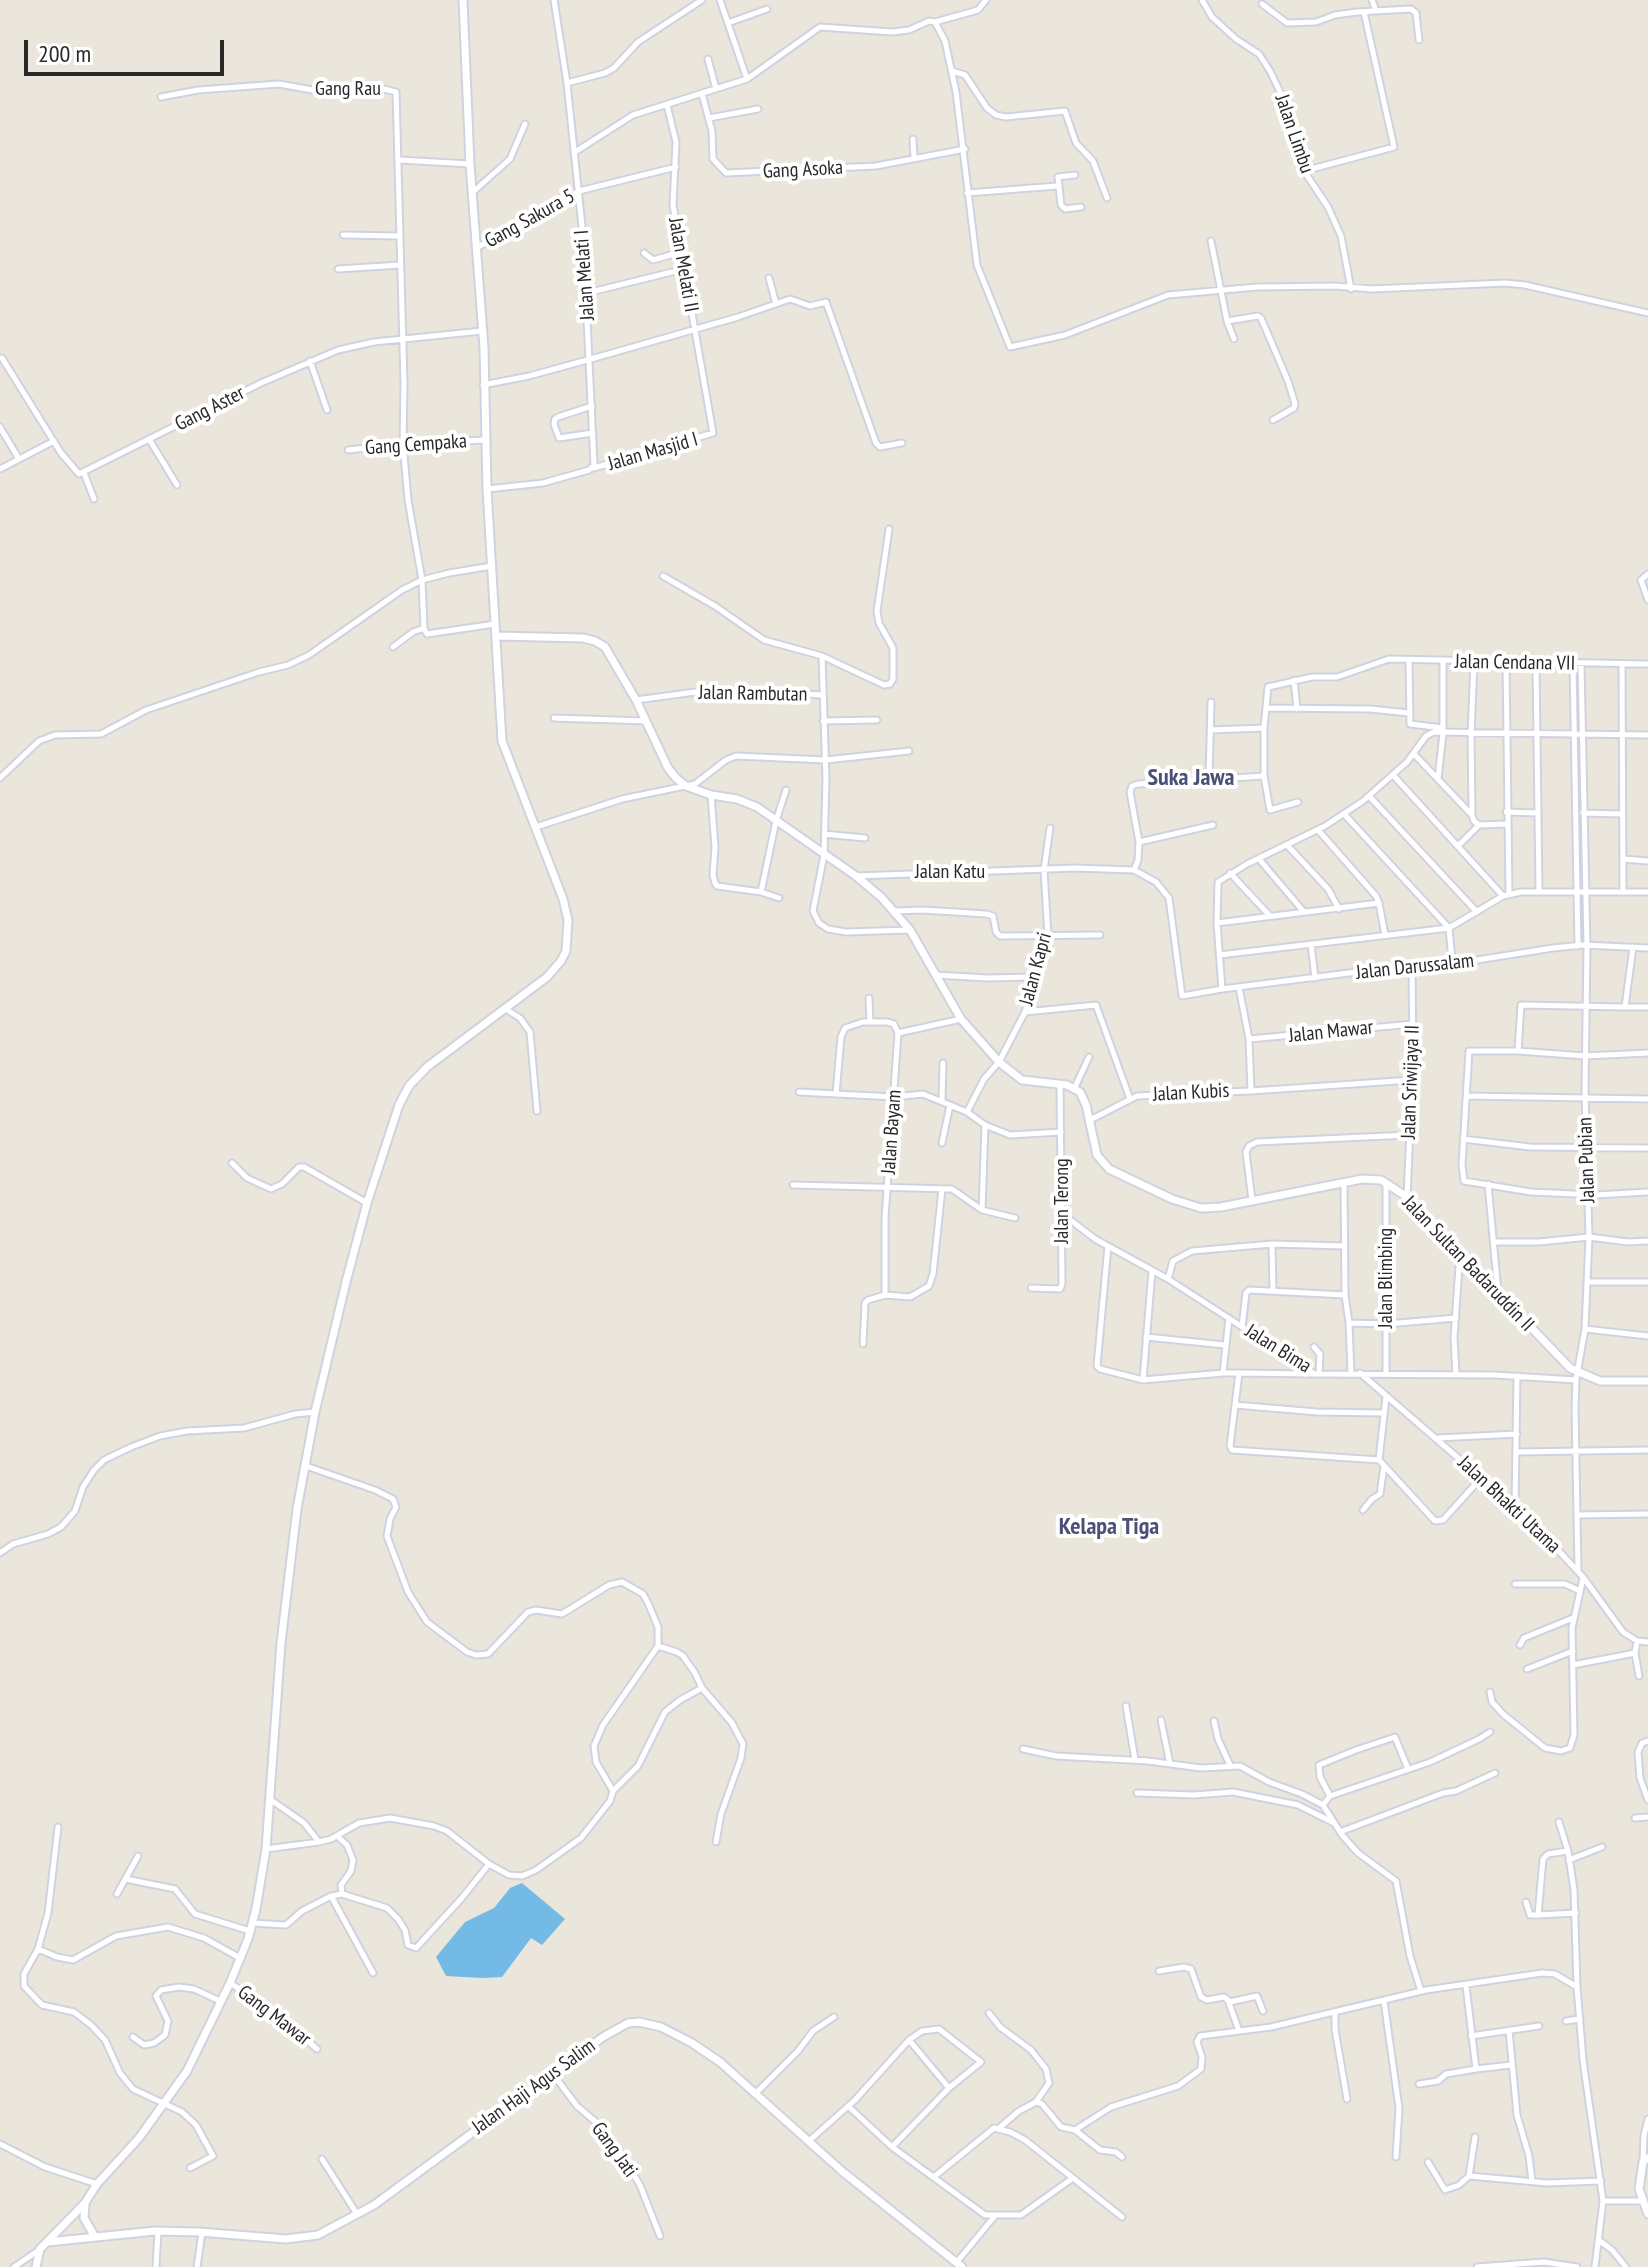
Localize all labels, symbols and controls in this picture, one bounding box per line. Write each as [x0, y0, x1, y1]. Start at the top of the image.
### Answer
scale bar [28, 24, 228, 74]
text: 200 m [38, 38, 91, 69]
street label: Gang Rau [315, 77, 381, 101]
street label: Jalan Limbu [1269, 92, 1319, 176]
street label: Gang Asoka [762, 156, 844, 184]
street label: Gang Sakura 5 [481, 184, 579, 254]
street label: Jalan Melati II [663, 216, 703, 314]
street label: Jalan Melati I [570, 229, 600, 321]
street label: Gang Aster [171, 381, 249, 437]
street label: Jalan Masjid I [605, 428, 701, 476]
street label: Gang Cempaka [364, 429, 468, 461]
street label: Jalan Cendana VII [1455, 650, 1575, 676]
street label: Jalan Rambutan [698, 681, 808, 707]
district label: Suka Jawa [1147, 764, 1235, 792]
street label: Jalan Katu [915, 860, 985, 884]
street label: Jalan Kapri [1015, 930, 1057, 1008]
street label: Jalan Darussalam [1355, 949, 1475, 985]
street label: Jalan Mawar [1288, 1016, 1374, 1048]
street label: Jalan Sriwijaya II [1397, 1024, 1425, 1140]
street label: Jalan Kubis [1152, 1079, 1230, 1107]
street label: Jalan Bayam [877, 1089, 907, 1175]
street label: Jalan Pubian [1574, 1117, 1600, 1203]
street label: Jalan Terong [1050, 1158, 1074, 1244]
street label: Jalan Sultan Badaruddin II [1397, 1191, 1539, 1337]
street label: Jalan Blimbing [1374, 1228, 1398, 1328]
street label: Jalan Bima [1241, 1319, 1315, 1379]
street label: Jalan Bhakti Utama [1453, 1451, 1565, 1559]
district label: Kelapa Tiga [1059, 1513, 1159, 1541]
street label: Gang Mawar [233, 1981, 315, 2051]
street label: Jalan Haji Agus Salim [468, 2034, 600, 2140]
street label: Gang Jati [586, 2118, 642, 2182]

